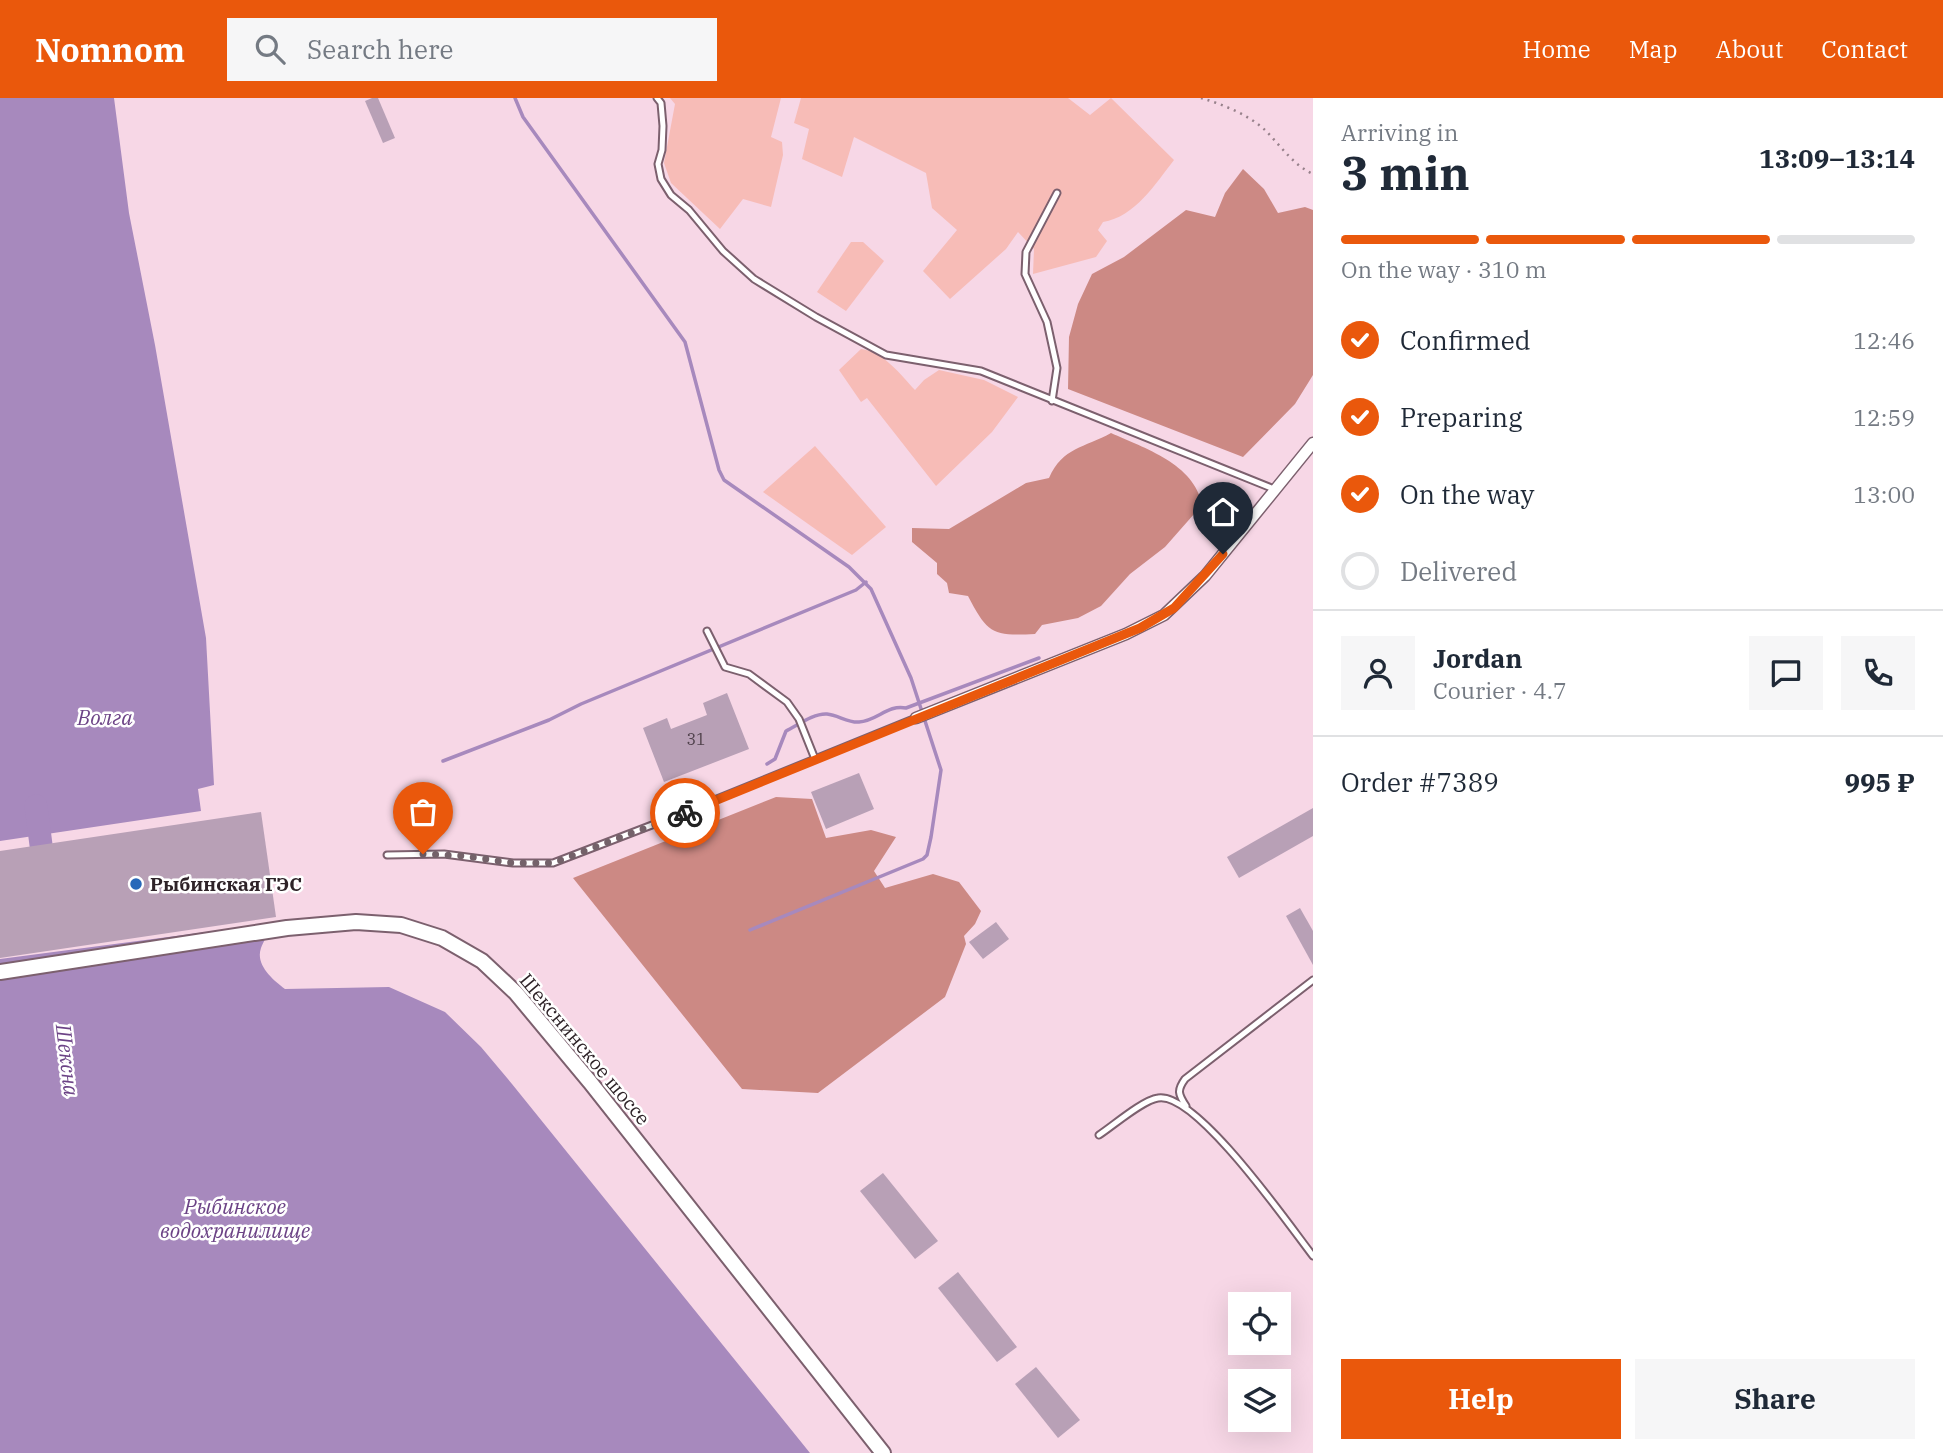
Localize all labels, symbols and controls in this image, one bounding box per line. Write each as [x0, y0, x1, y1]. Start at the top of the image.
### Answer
search box [227, 18, 717, 81]
text: Nomnom [35, 28, 185, 71]
icon: search [251, 30, 289, 68]
text: Search here [307, 32, 453, 66]
text: Home [1523, 33, 1591, 65]
text: Map [1629, 33, 1677, 65]
text: About [1715, 33, 1783, 65]
text: Contact [1821, 33, 1908, 65]
text: Arriving in [1341, 117, 1458, 147]
text: 13:09–13:14 [1759, 141, 1915, 175]
text: 3 min [1341, 143, 1470, 203]
text: On the way · 310 m [1341, 254, 1547, 284]
icon: check [1341, 321, 1379, 359]
text: Confirmed [1400, 323, 1531, 357]
text: 12:46 [1853, 325, 1915, 355]
icon: check [1341, 398, 1379, 436]
text: Preparing [1400, 400, 1522, 434]
text: 12:59 [1853, 402, 1915, 432]
icon: check [1341, 475, 1379, 513]
text: On the way [1400, 477, 1534, 511]
text: 13:00 [1853, 479, 1915, 509]
pin [1193, 482, 1253, 554]
icon: home [1204, 493, 1242, 531]
text: Delivered [1400, 554, 1517, 588]
button: person [1341, 636, 1415, 710]
button: chat [1749, 636, 1823, 710]
button: phone [1841, 636, 1915, 710]
text: Jordan [1433, 641, 1523, 675]
text: Courier · 4.7 [1433, 675, 1567, 705]
water label: Волга [76, 703, 133, 731]
house number: 31 [686, 729, 706, 749]
text: Order #7389 [1341, 765, 1499, 799]
text: 995 ₽ [1844, 765, 1915, 799]
courier [650, 778, 720, 848]
pin [393, 782, 453, 854]
icon: bag [404, 793, 442, 831]
icon: bike [666, 794, 704, 832]
place label: Рыбинская ГЭС [150, 872, 302, 896]
marker: Рыбинская ГЭС [128, 876, 144, 892]
street label: Шекснинское шоссе [515, 968, 655, 1130]
water label: Шексна [50, 1021, 86, 1098]
water label: Рыбинское водохранилище [160, 1192, 311, 1244]
map controls [1228, 1292, 1291, 1432]
button: locate [1228, 1292, 1291, 1355]
button: Help [1341, 1359, 1621, 1439]
button: Share [1635, 1359, 1915, 1439]
button: layers [1228, 1369, 1291, 1432]

